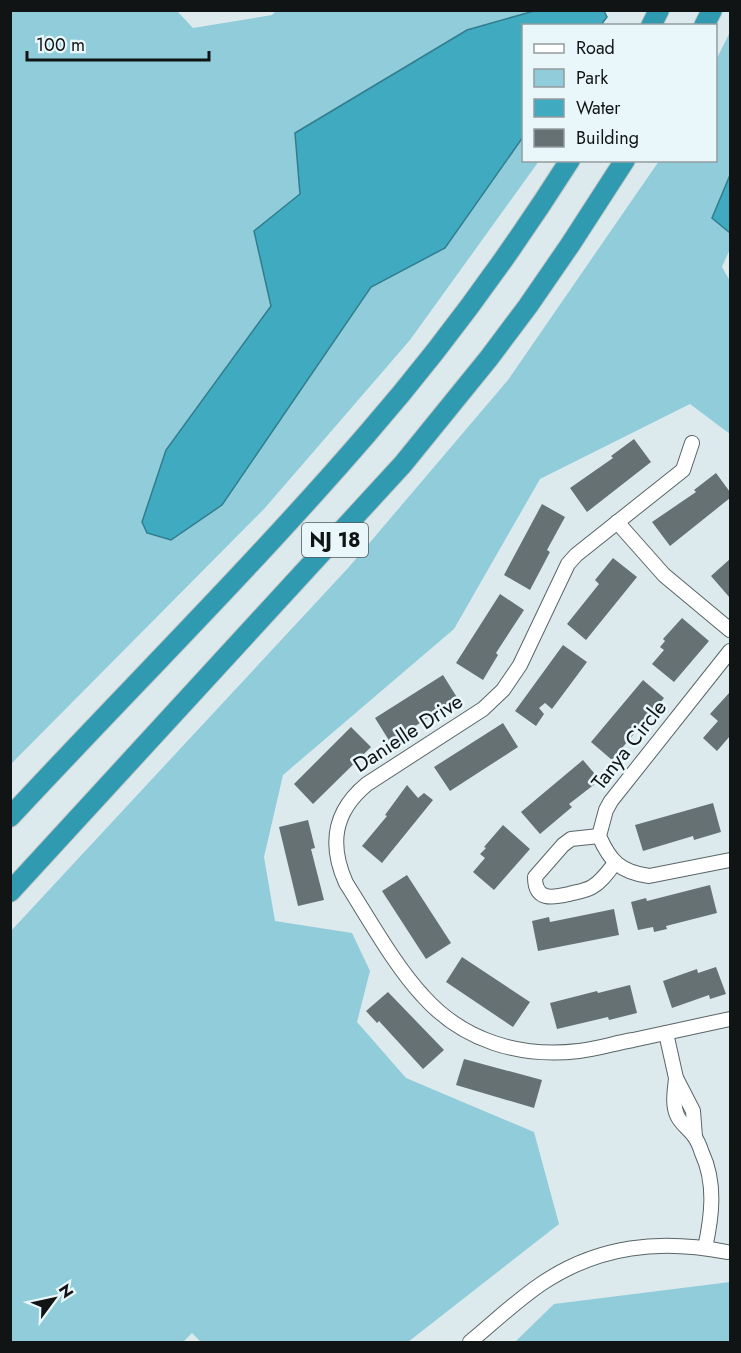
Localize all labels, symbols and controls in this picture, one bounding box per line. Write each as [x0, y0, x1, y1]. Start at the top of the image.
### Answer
scale bar [27, 24, 208, 62]
legend [522, 24, 717, 162]
text: 100 m [36, 32, 85, 58]
text: Road [576, 35, 615, 61]
text: Park [576, 65, 608, 91]
text: Water [576, 95, 621, 121]
text: Building [576, 125, 639, 151]
road number: NJ 18 [302, 523, 368, 557]
street label: Danielle Drive [347, 686, 469, 780]
street label: Tanya Circle [584, 694, 674, 796]
north arrow [24, 1269, 84, 1329]
text: N [53, 1280, 79, 1303]

